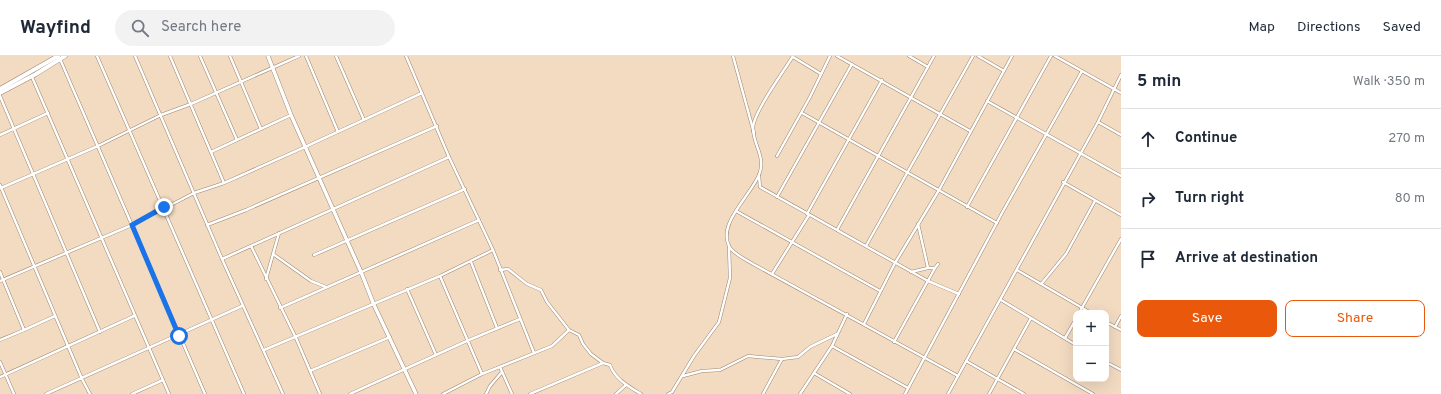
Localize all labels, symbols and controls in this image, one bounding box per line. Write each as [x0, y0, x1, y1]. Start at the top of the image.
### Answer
search box [115, 10, 395, 46]
text: Wayfind [20, 16, 91, 40]
icon: search [129, 17, 151, 39]
text: Search here [161, 18, 241, 37]
text: Map [1249, 19, 1275, 36]
text: Directions [1297, 19, 1361, 36]
text: Saved [1383, 19, 1421, 36]
text: 5 min [1137, 71, 1181, 93]
text: Walk · 350 m [1353, 74, 1425, 90]
icon: ahead [1137, 128, 1159, 150]
text: Continue [1175, 129, 1237, 148]
text: 270 m [1388, 131, 1425, 147]
icon: right [1137, 188, 1159, 210]
text: Turn right [1175, 189, 1244, 208]
text: 80 m [1395, 191, 1425, 207]
route end [155, 198, 173, 216]
icon: arrive [1137, 248, 1159, 270]
text: Arrive at destination [1175, 249, 1318, 268]
button: Save [1137, 300, 1277, 337]
button: Share [1285, 300, 1425, 337]
map controls [1073, 310, 1109, 382]
button: + [1073, 310, 1109, 346]
route start [170, 327, 188, 345]
button: − [1073, 346, 1109, 382]

